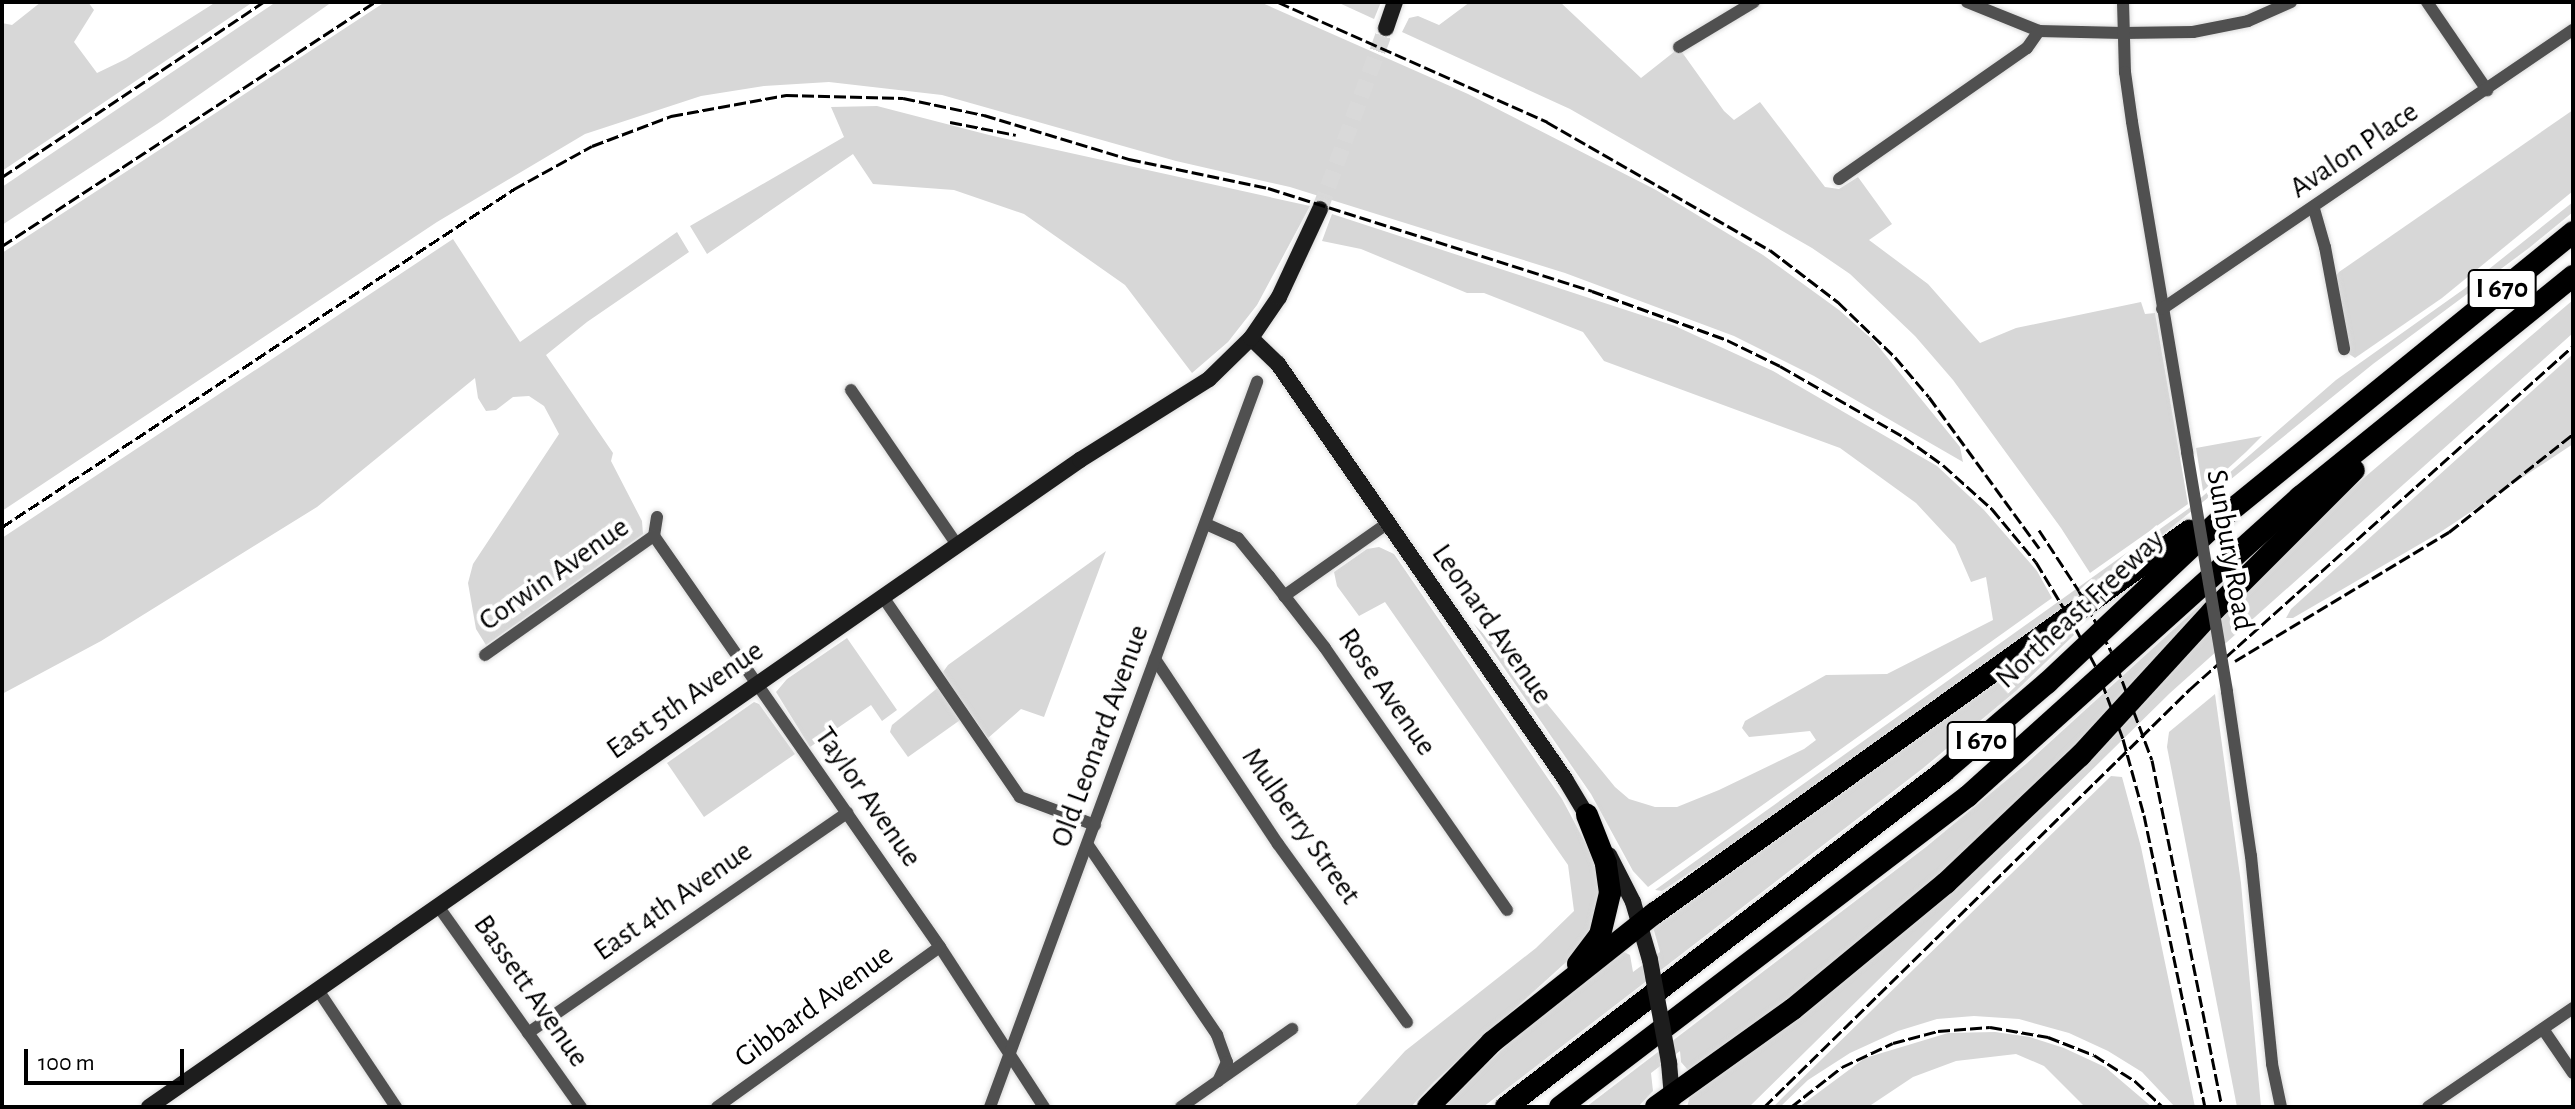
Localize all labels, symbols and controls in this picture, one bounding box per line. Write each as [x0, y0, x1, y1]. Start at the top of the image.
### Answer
street label: Avalon Place [2283, 94, 2425, 206]
road number: I 670 [2466, 265, 2538, 313]
street label: Sunbury Road [2198, 467, 2262, 633]
street label: Corwin Avenue [472, 509, 636, 639]
street label: Northeast Freeway [1988, 522, 2172, 696]
street label: Leonard Avenue [1424, 537, 1560, 711]
street label: Old Leonard Avenue [1043, 620, 1157, 852]
street label: Rose Avenue [1330, 621, 1444, 763]
street label: East 5th Avenue [600, 633, 770, 767]
road number: I 670 [1945, 717, 2017, 765]
street label: Taylor Avenue [807, 720, 929, 874]
street label: Mulberry Street [1234, 741, 1368, 911]
street label: East 4th Avenue [587, 833, 759, 969]
street label: Bassett Avenue [465, 908, 597, 1074]
street label: Gibbard Avenue [728, 936, 900, 1076]
scale bar [28, 1033, 188, 1083]
text: 100 m [38, 1051, 95, 1075]

